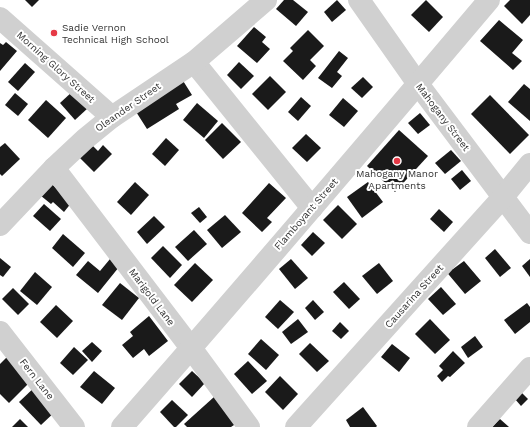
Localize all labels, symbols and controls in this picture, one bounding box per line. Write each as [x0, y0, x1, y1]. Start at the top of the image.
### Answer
place label: Sadie Vernon Technical High School [62, 22, 169, 45]
marker: Sadie Vernon Technical High School [49, 28, 59, 38]
street label: Morning Glory Street [15, 29, 98, 105]
street label: Oleander Street [93, 80, 164, 134]
street label: Mahogany Street [414, 81, 472, 154]
marker: Mahogany Manor Apartments [392, 156, 402, 166]
place label: Mahogany Manor Apartments [356, 168, 438, 191]
street label: Flamboyant Street [272, 175, 341, 252]
street label: Causarina Street [383, 261, 446, 330]
street label: Marigold Lane [127, 266, 177, 328]
street label: Fern Lane [18, 356, 56, 402]

